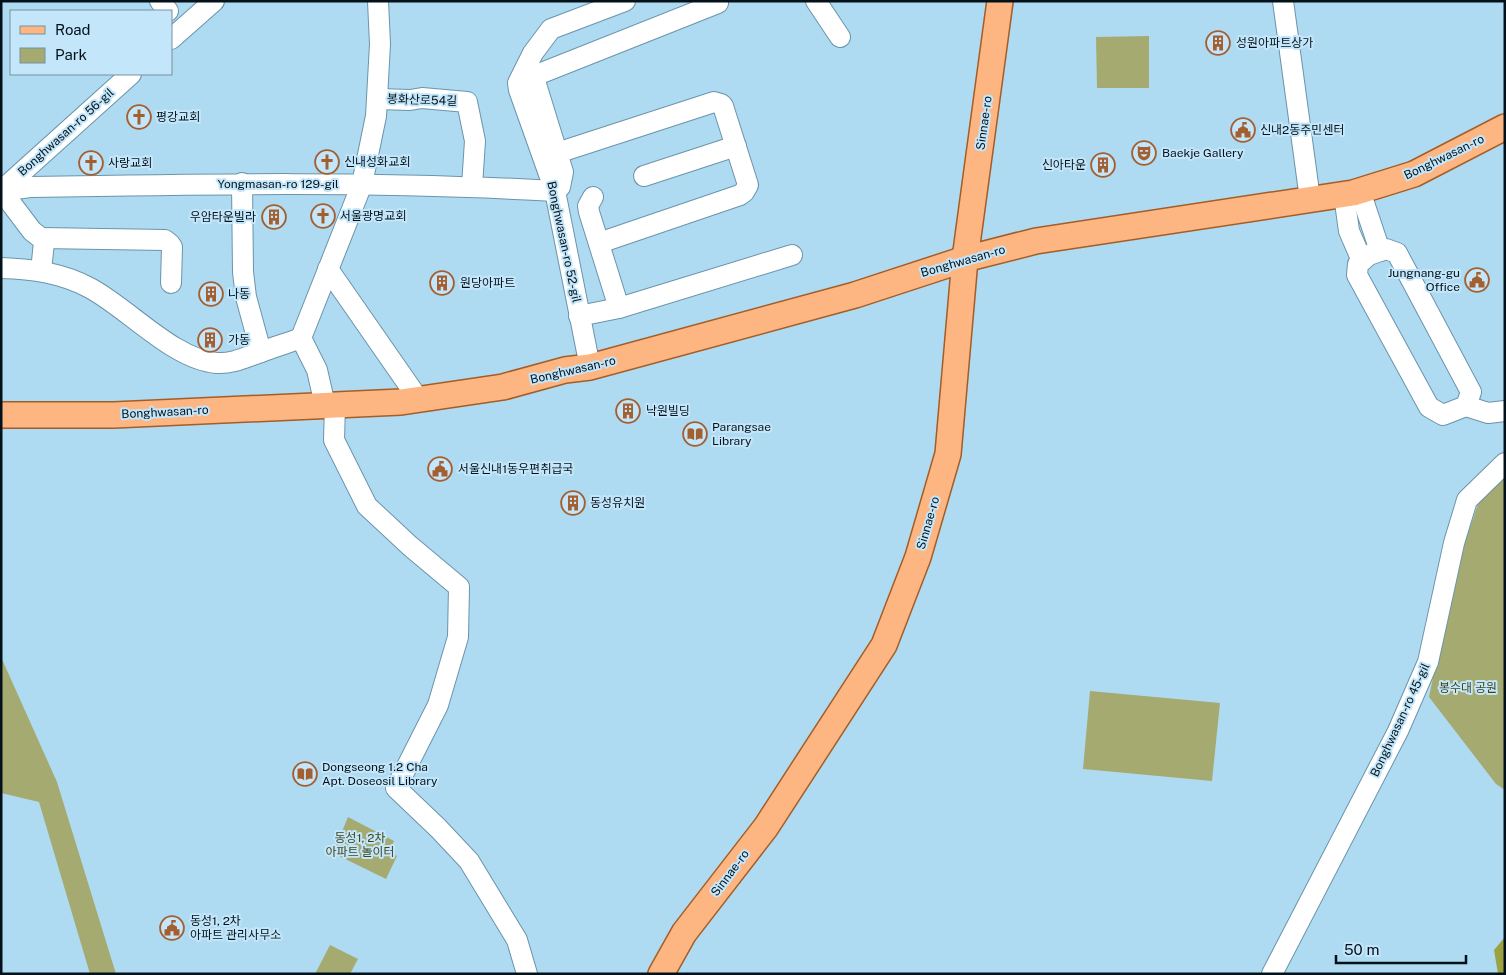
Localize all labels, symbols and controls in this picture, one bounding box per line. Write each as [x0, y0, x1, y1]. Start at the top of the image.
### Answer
legend [10, 10, 172, 75]
text: Road [55, 21, 91, 38]
building icon: 성원아파트상가 [1205, 30, 1231, 56]
place label: 성원아파트상가 [1236, 36, 1313, 50]
text: Park [55, 46, 87, 63]
street label: Bonghwasan-ro 56-gil [15, 85, 117, 179]
street label: 봉화산로54길 [387, 92, 457, 108]
street label: Sinnae-ro [973, 95, 995, 151]
church icon: 평강교회 [126, 104, 152, 130]
place label: 평강교회 [156, 110, 200, 124]
public building icon: 신내2동주민센터 [1230, 117, 1256, 143]
place label: 신내2동주민센터 [1260, 123, 1344, 137]
street label: Bonghwasan-ro [1402, 131, 1487, 182]
theatre icon: Baekje Gallery [1131, 140, 1157, 166]
place label: Baekje Gallery [1162, 146, 1244, 160]
church icon: 신내성화교회 [314, 149, 340, 175]
church icon: 사랑교회 [78, 150, 104, 176]
building icon: 신아타운 [1090, 152, 1116, 178]
place label: 신내성화교회 [344, 155, 410, 169]
place label: 사랑교회 [108, 156, 152, 170]
place label: 신아타운 [1042, 158, 1086, 172]
street label: Yongmasan-ro 129-gil [217, 177, 339, 191]
street label: Bonghwasan-ro 52-gil [544, 180, 584, 304]
church icon: 서울광명교회 [310, 203, 336, 229]
building icon: 우암타운빌라 [261, 204, 287, 230]
place label: 서울광명교회 [340, 209, 406, 223]
place label: 우암타운빌라 [190, 210, 256, 224]
street label: Bonghwasan-ro [919, 242, 1007, 280]
place label: Jungnang-gu Office [1388, 266, 1460, 294]
public building icon: Jungnang-gu Office [1464, 267, 1490, 293]
building icon: 원당아파트 [429, 270, 455, 296]
place label: 원당아파트 [460, 276, 515, 290]
building icon: 나동 [198, 281, 224, 307]
place label: 나동 [228, 287, 250, 301]
building icon: 가동 [197, 327, 223, 353]
place label: 가동 [228, 333, 250, 347]
street label: Bonghwasan-ro [529, 353, 617, 387]
building icon: 낙원빌딩 [615, 398, 641, 424]
street label: Bonghwasan-ro [121, 403, 209, 421]
place label: 낙원빌딩 [646, 404, 690, 418]
place label: Parangsae Library [712, 420, 771, 448]
library icon: Parangsae Library [682, 421, 708, 447]
public building icon: 서울신내1동우편취급국 [427, 456, 453, 482]
place label: 서울신내1동우편취급국 [458, 462, 573, 476]
building icon: 동성유치원 [560, 490, 586, 516]
street label: Sinnae-ro [914, 495, 942, 551]
place label: 동성유치원 [590, 496, 645, 510]
street label: Bonghwasan-ro 45-gil [1367, 661, 1433, 779]
park label: 봉수대 공원 [1439, 681, 1497, 695]
place label: Dongseong 1.2 Cha Apt. Doseosil Library [322, 760, 438, 788]
library icon: Dongseong 1.2 Cha Apt. Doseosil Library [292, 761, 318, 787]
park label: 동성1, 2차 아파트 놀이터 [325, 831, 395, 859]
street label: Sinnae-ro [708, 847, 752, 899]
place label: 동성1, 2차 아파트 관리사무소 [190, 914, 281, 942]
public building icon: 동성1, 2차 아파트 관리사무소 [159, 915, 185, 941]
scale bar [1336, 932, 1466, 964]
text: 50 m [1344, 941, 1379, 958]

